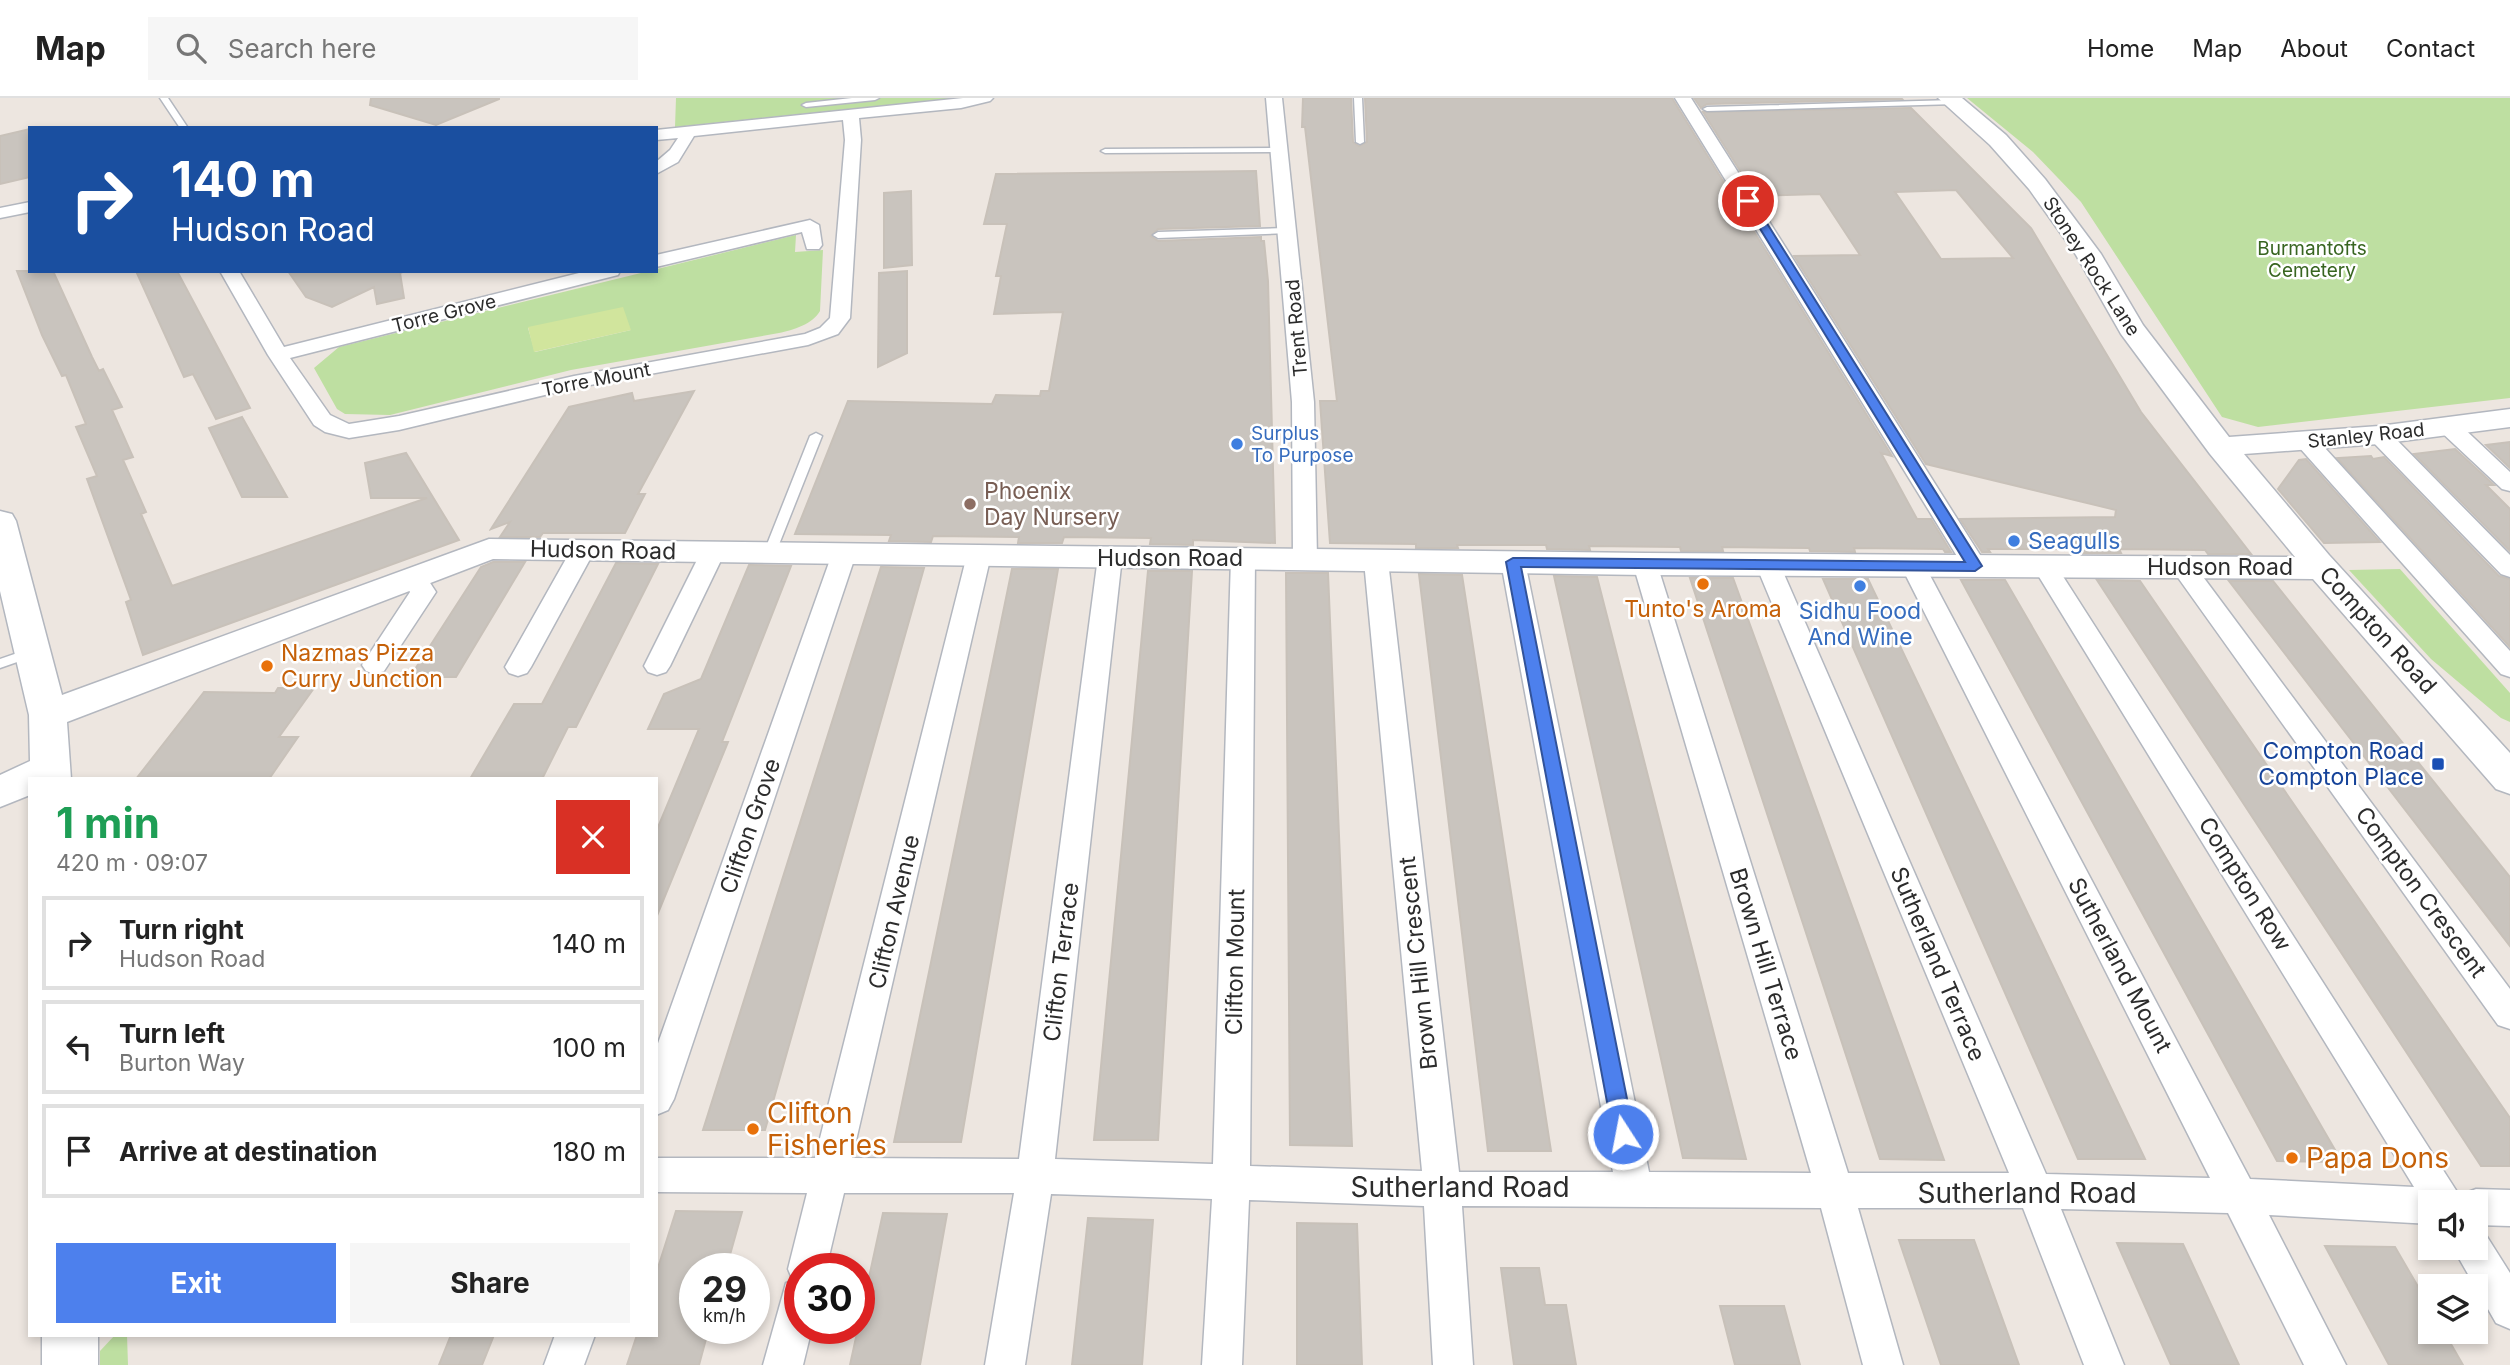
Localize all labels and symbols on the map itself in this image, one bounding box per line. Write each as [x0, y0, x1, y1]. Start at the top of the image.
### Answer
pin [1718, 171, 1778, 231]
street label: Stoney Rock Lane [2038, 192, 2145, 340]
park label: Burmantofts Cemetery [2257, 237, 2367, 282]
street label: Trent Road [1281, 278, 1312, 378]
street label: Torre Grove [390, 289, 498, 338]
street label: Torre Mount [540, 358, 652, 401]
street label: Stanley Road [2306, 418, 2426, 453]
place label: Surplus To Purpose [1251, 422, 1353, 467]
marker: Surplus To Purpose [1229, 436, 1245, 452]
place label: Phoenix Day Nursery [984, 477, 1120, 531]
marker: Phoenix Day Nursery [962, 496, 978, 512]
place label: Seagulls [2028, 527, 2120, 555]
marker: Seagulls [2006, 533, 2022, 549]
street label: Hudson Road [530, 535, 676, 565]
street label: Hudson Road [1097, 544, 1243, 572]
street label: Hudson Road [2147, 553, 2293, 581]
street label: Compton Road [2314, 561, 2442, 699]
marker: Tunto's Aroma [1695, 576, 1711, 592]
marker: Sidhu Food And Wine [1852, 578, 1868, 594]
place label: Tunto's Aroma [1624, 595, 1782, 623]
place label: Sidhu Food And Wine [1799, 597, 1921, 651]
place label: Nazmas Pizza Curry Junction [281, 639, 443, 693]
marker: Nazmas Pizza Curry Junction [259, 658, 275, 674]
place label: Compton Road Compton Place [2258, 737, 2424, 791]
street label: Clifton Grove [714, 755, 786, 897]
marker: Compton Road Compton Place [2430, 756, 2446, 772]
street label: Compton Crescent [2350, 801, 2493, 983]
street label: Compton Row [2193, 812, 2297, 956]
street label: Clifton Avenue [863, 832, 925, 992]
street label: Brown Hill Crescent [1393, 855, 1443, 1071]
street label: Sutherland Terrace [1884, 863, 1992, 1065]
street label: Brown Hill Terrace [1723, 865, 1809, 1063]
street label: Sutherland Mount [2062, 873, 2178, 1058]
street label: Clifton Terrace [1037, 881, 1085, 1043]
street label: Clifton Mount [1220, 888, 1250, 1035]
place label: Clifton Fisheries [767, 1096, 887, 1162]
position arrow [1586, 1097, 1660, 1171]
marker: Clifton Fisheries [745, 1121, 761, 1137]
place label: Papa Dons [2306, 1141, 2449, 1175]
marker: Papa Dons [2284, 1150, 2300, 1166]
street label: Sutherland Road [1350, 1170, 1570, 1204]
street label: Sutherland Road [1917, 1176, 2137, 1210]
speed limit sign: 30 [784, 1253, 875, 1344]

